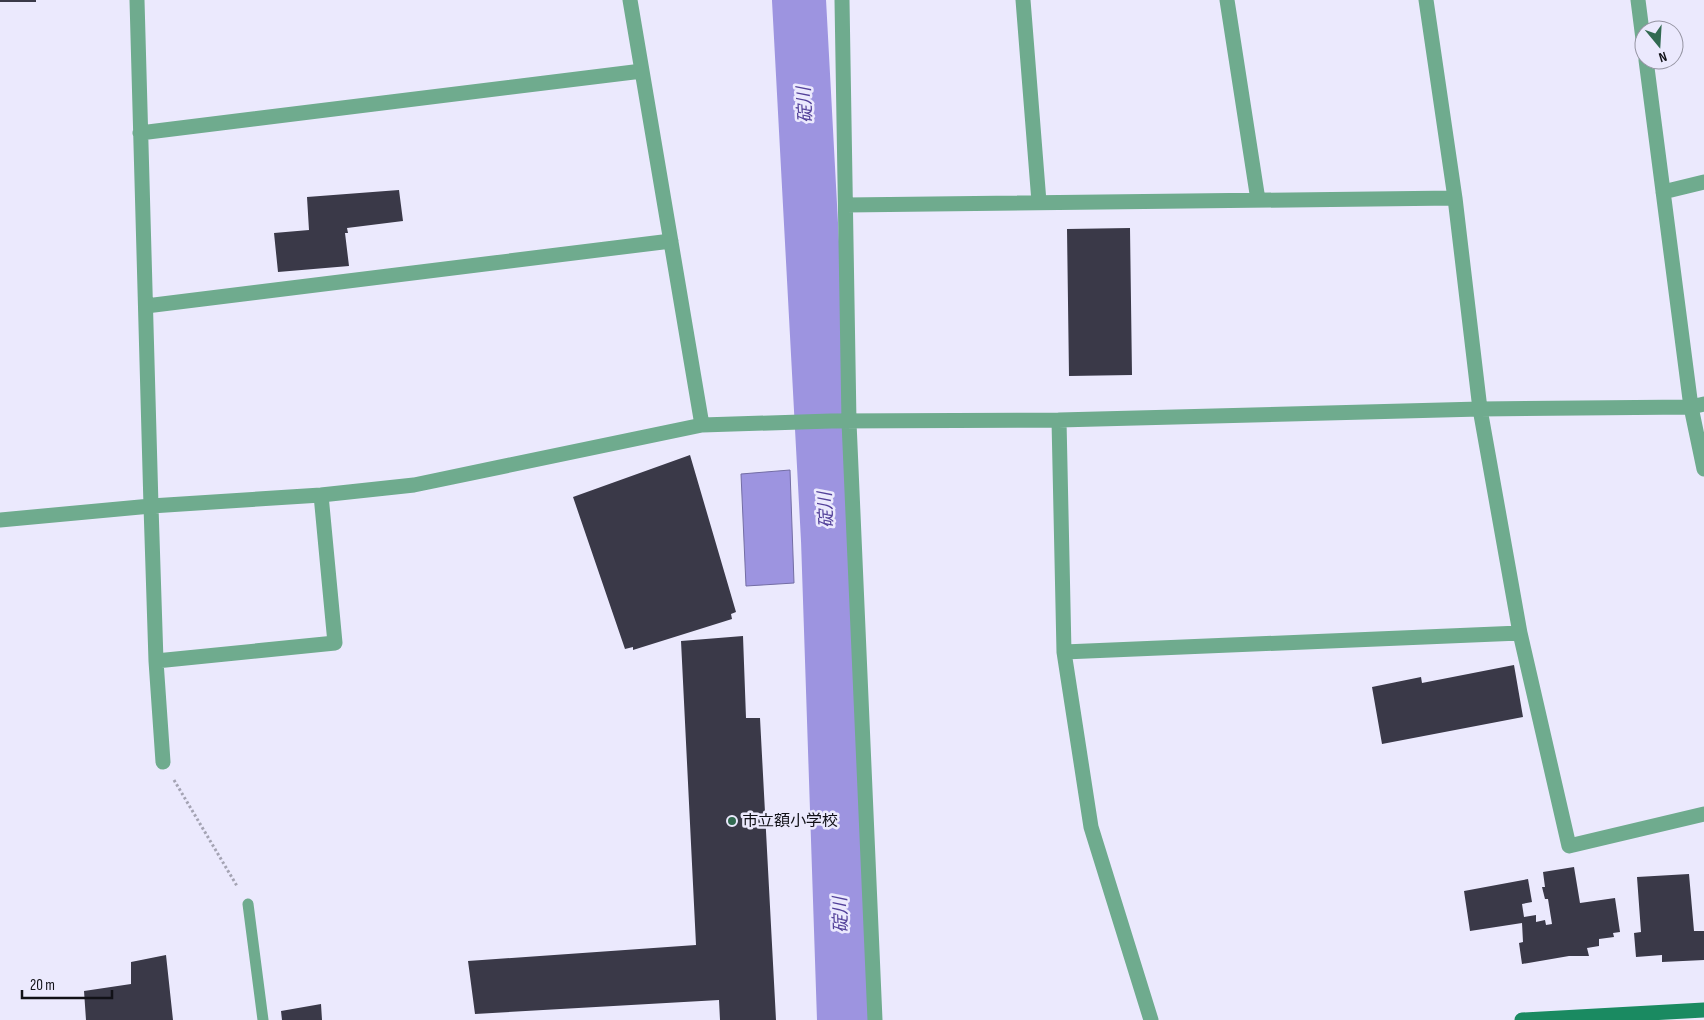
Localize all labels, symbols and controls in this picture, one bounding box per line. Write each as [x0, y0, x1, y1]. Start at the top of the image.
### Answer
north arrow [1634, 20, 1684, 70]
text: N [1657, 48, 1669, 66]
water label: 碇川 [793, 84, 816, 124]
water label: 碇川 [814, 489, 837, 529]
place label: 市立額小学校 [742, 812, 838, 831]
marker: 市立額小学校 [726, 815, 738, 827]
water label: 碇川 [830, 895, 852, 933]
scale bar [22, 968, 112, 1000]
text: 20 m [30, 976, 55, 995]

